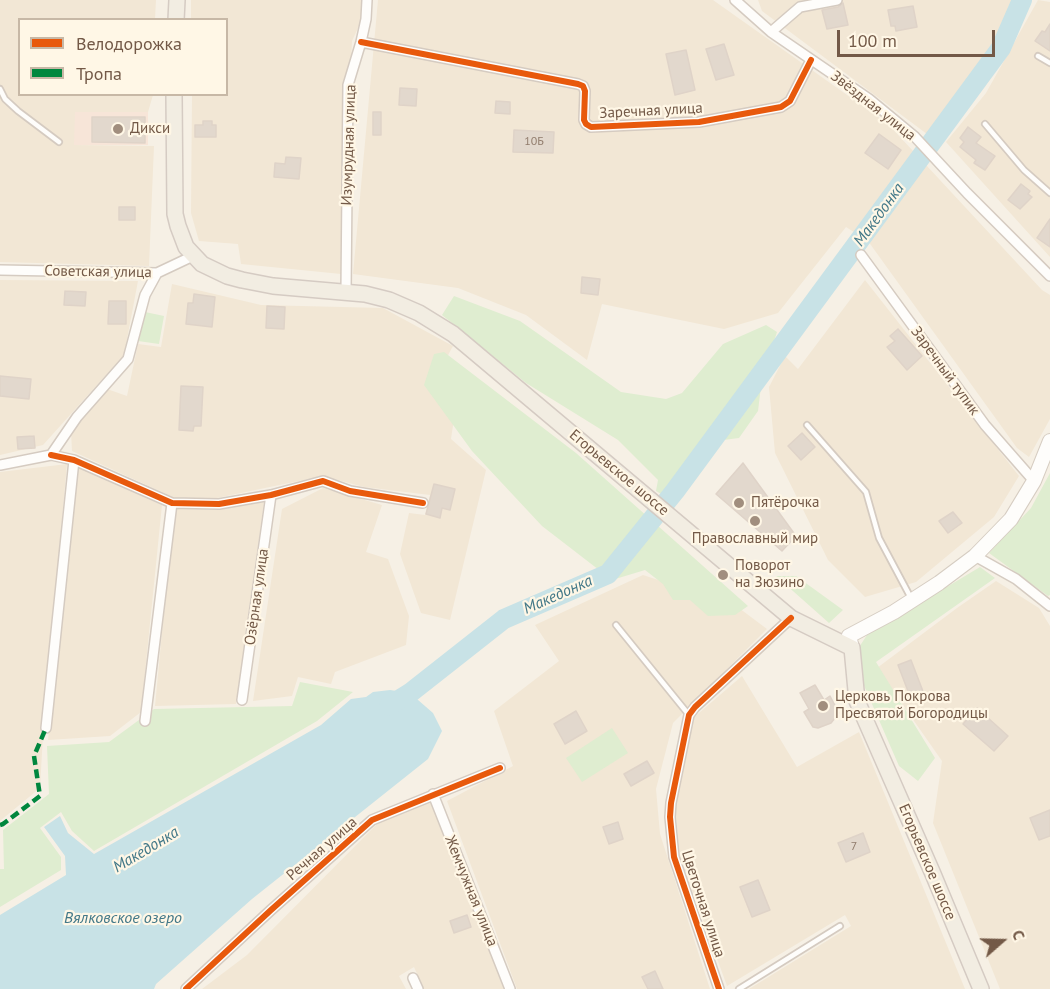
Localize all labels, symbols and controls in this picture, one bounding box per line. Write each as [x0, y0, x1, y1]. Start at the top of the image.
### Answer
legend [18, 18, 228, 96]
scale bar [840, 18, 998, 56]
text: 100 m [848, 29, 897, 52]
text: Велодорожка [76, 32, 182, 55]
text: Тропа [76, 62, 122, 85]
street label: Звёздная улица [827, 67, 919, 145]
street label: Изумрудная улица [338, 84, 360, 206]
street label: Заречная улица [599, 99, 703, 123]
place label: Дикси [130, 120, 170, 138]
marker: Дикси [111, 122, 125, 136]
house number: 10Б [524, 135, 544, 149]
water label: Македонка [850, 180, 908, 250]
street label: Советская улица [44, 262, 152, 282]
street label: Заречный тупик [907, 323, 983, 419]
street label: Егорьевское шоссе [566, 426, 672, 520]
place label: Пятёрочка [751, 494, 819, 512]
marker: Пятёрочка [732, 496, 746, 510]
marker: Православный мир [748, 514, 762, 528]
place label: Православный мир [692, 530, 818, 548]
street label: Озёрная улица [241, 547, 273, 647]
place label: Поворот на Зюзино [735, 557, 804, 592]
marker: Поворот на Зюзино [716, 568, 730, 582]
water label: Македонка [521, 571, 595, 619]
place label: Церковь Покрова Пресвятой Богородицы [835, 688, 988, 723]
marker: Церковь Покрова Пресвятой Богородицы [816, 699, 830, 713]
street label: Егорьевское шоссе [894, 801, 960, 923]
street label: Речная улица [283, 813, 361, 885]
water label: Македонка [110, 823, 182, 877]
street label: Жемчужная улица [441, 833, 501, 949]
house number: 7 [851, 840, 857, 854]
street label: Цветочная улица [677, 848, 729, 960]
water label: Вялковское озеро [64, 908, 182, 928]
north arrow [972, 911, 1032, 971]
text: С [1008, 927, 1030, 942]

